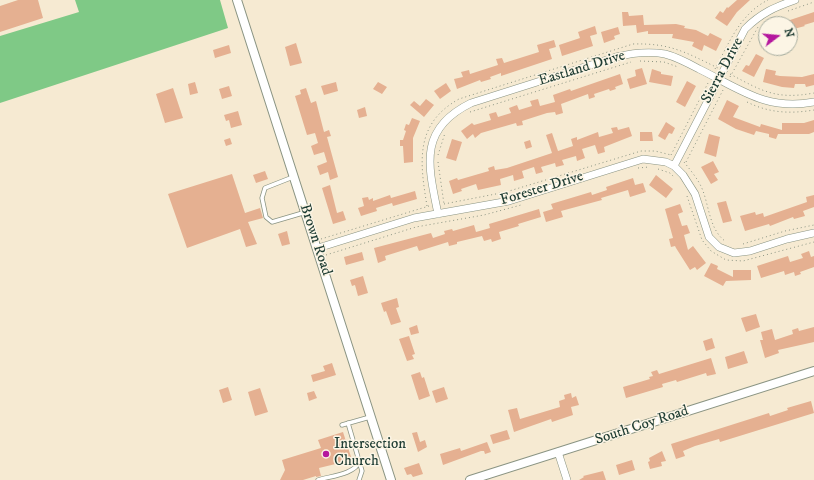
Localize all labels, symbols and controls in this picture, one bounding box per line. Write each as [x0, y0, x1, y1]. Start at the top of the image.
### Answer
north arrow [758, 16, 798, 56]
text: N [781, 27, 797, 39]
street label: Sierra Drive [698, 35, 748, 107]
street label: Eastland Drive [537, 47, 627, 91]
street label: Forester Drive [498, 168, 586, 210]
street label: Brown Road [295, 202, 335, 278]
street label: South Coy Road [593, 402, 691, 450]
place label: Intersection Church [334, 436, 406, 471]
marker: Intersection Church [321, 449, 331, 459]

